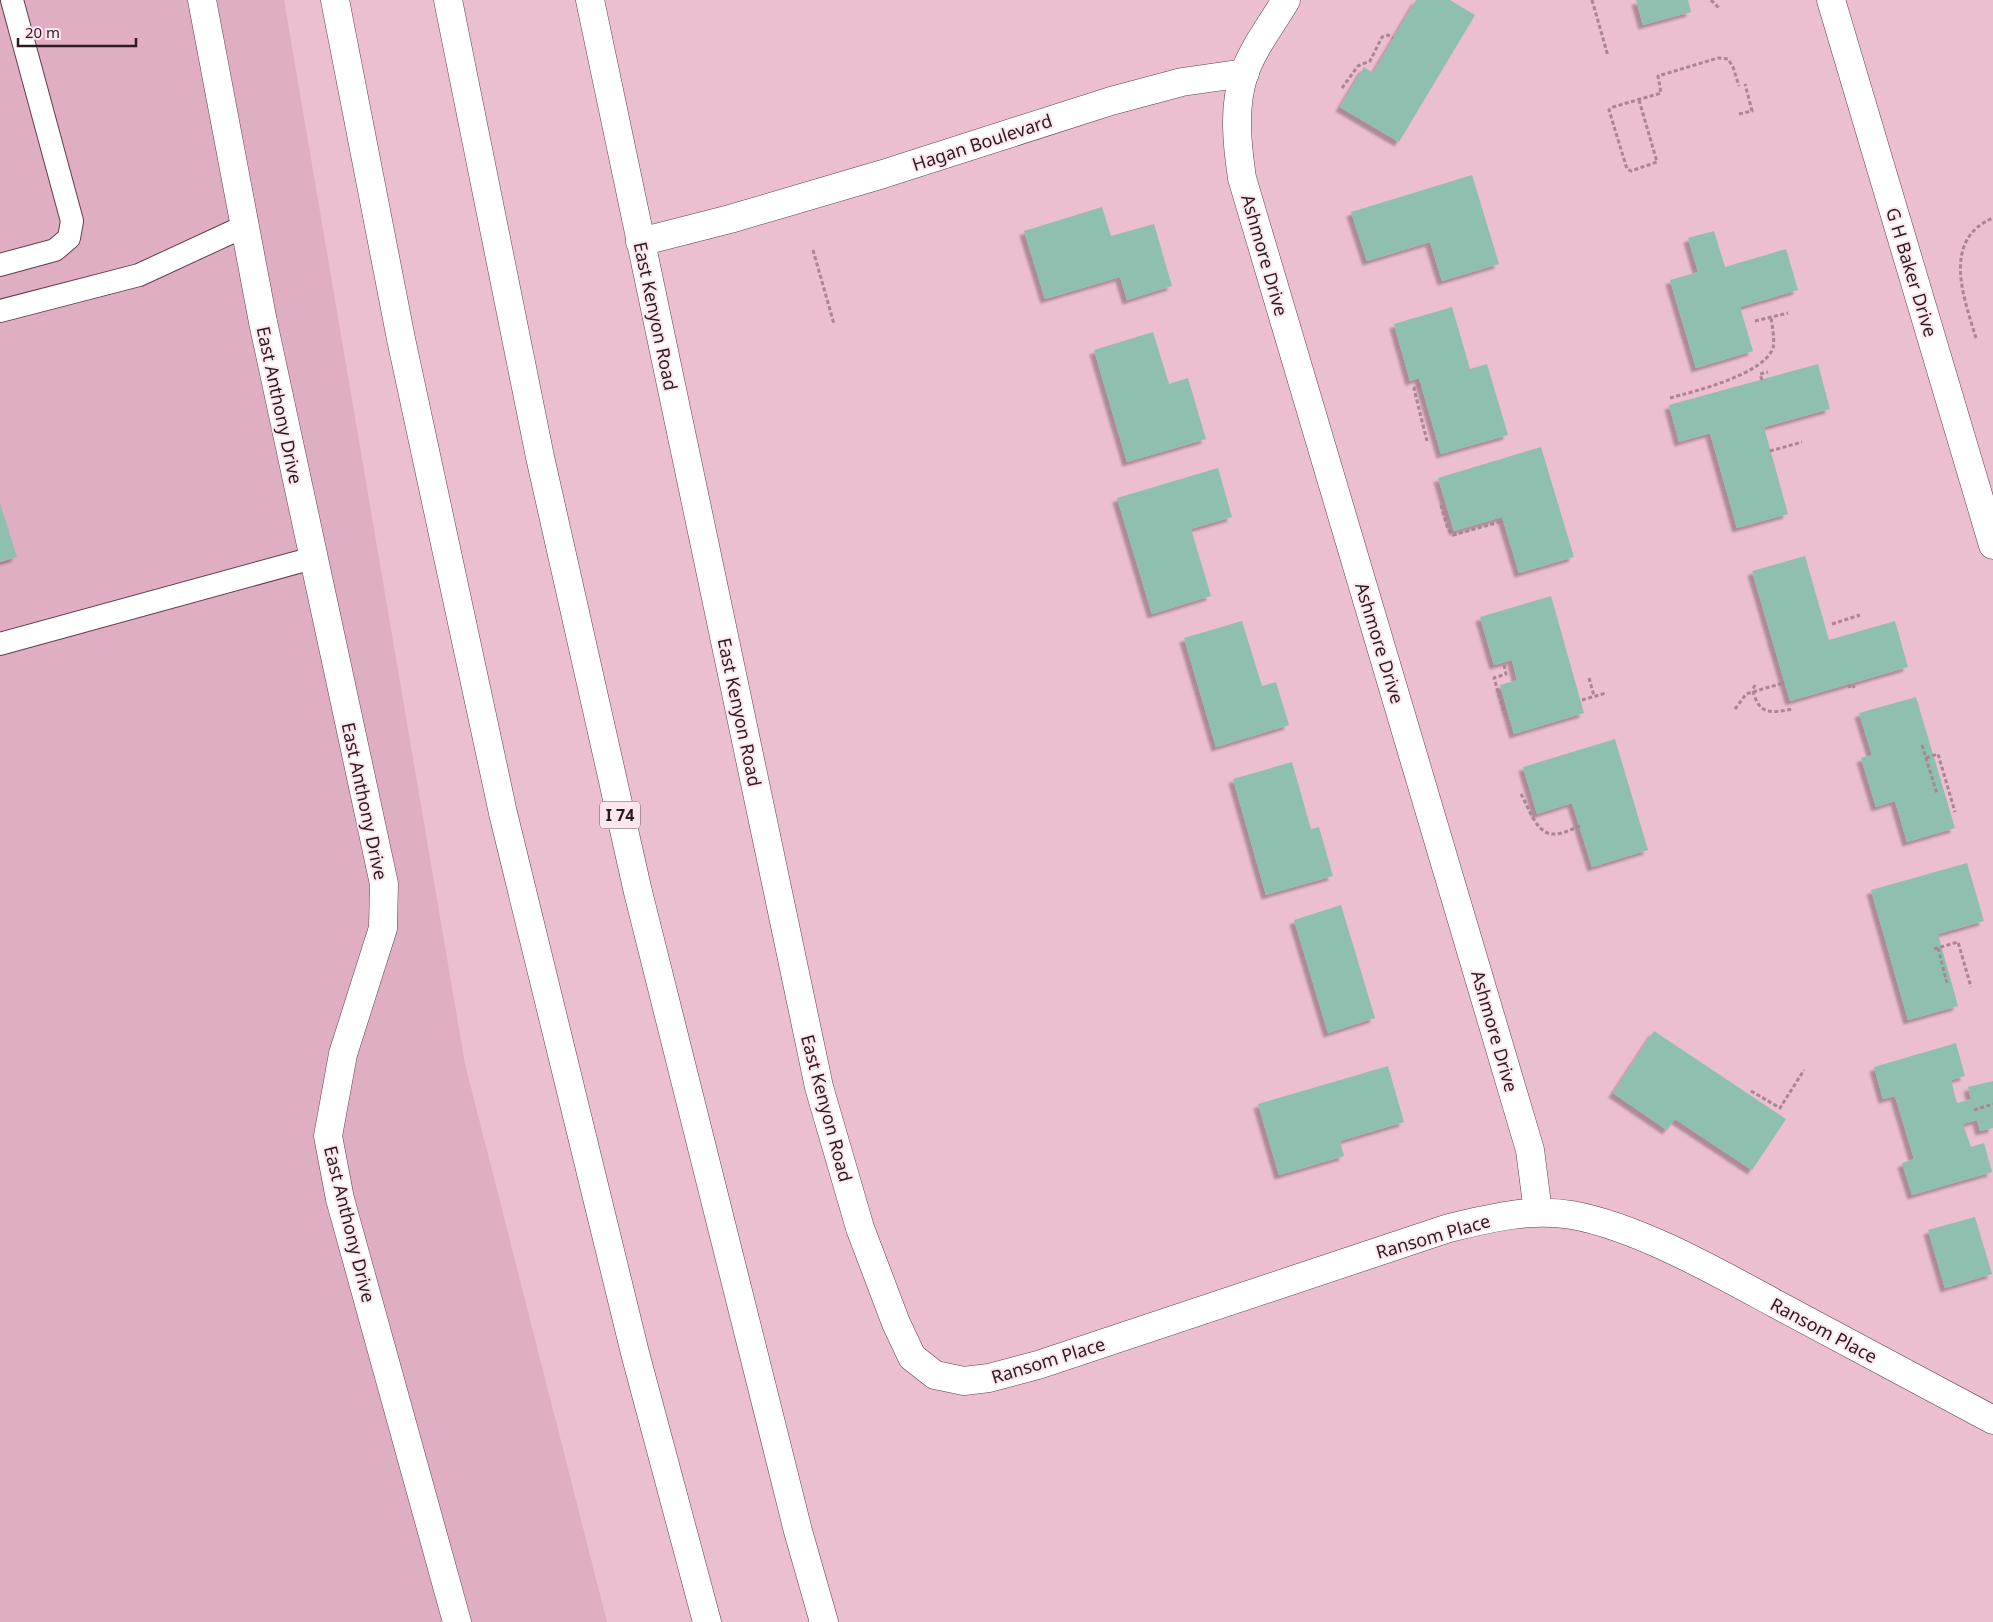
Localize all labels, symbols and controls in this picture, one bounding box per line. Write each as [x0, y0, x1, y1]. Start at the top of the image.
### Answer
scale bar [18, 15, 135, 47]
text: 20 m [25, 22, 60, 42]
street label: Hagan Boulevard [909, 108, 1055, 176]
street label: Ashmore Drive [1236, 191, 1294, 319]
street label: G H Baker Drive [1881, 204, 1943, 340]
street label: East Kenyon Road [629, 239, 683, 393]
street label: East Anthony Drive [252, 324, 308, 486]
street label: Ashmore Drive [1350, 580, 1410, 706]
street label: East Kenyon Road [713, 635, 767, 789]
street label: East Anthony Drive [337, 720, 393, 882]
road number: I 74 [600, 802, 640, 828]
street label: Ashmore Drive [1466, 967, 1524, 1095]
street label: East Kenyon Road [796, 1032, 858, 1184]
street label: East Anthony Drive [319, 1143, 381, 1305]
street label: Ransom Place [1373, 1208, 1493, 1264]
street label: Ransom Place [1766, 1292, 1882, 1368]
street label: Ransom Place [988, 1331, 1108, 1389]

